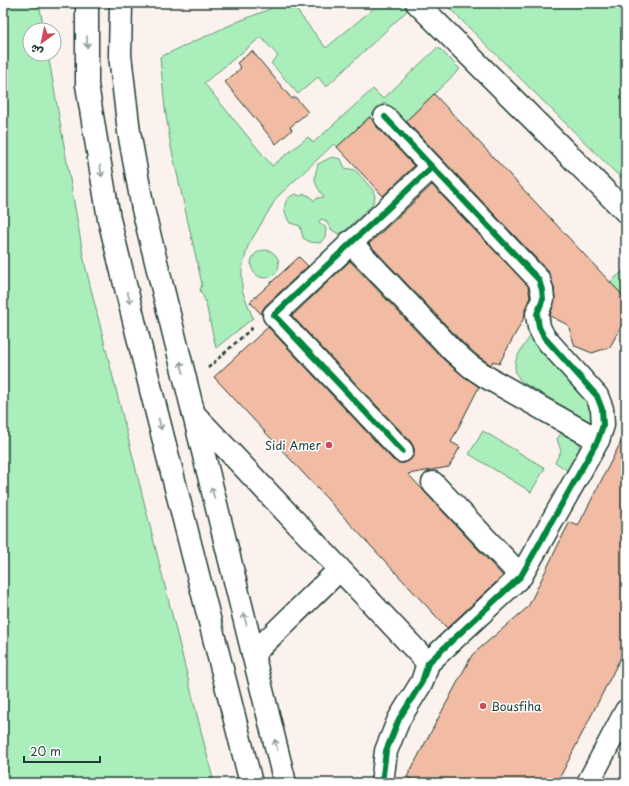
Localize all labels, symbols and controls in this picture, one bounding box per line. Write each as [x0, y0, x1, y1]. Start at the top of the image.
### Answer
north arrow [22, 22, 62, 62]
one-way arrow [83, 35, 91, 48]
text: ش [27, 40, 46, 61]
one-way arrow [98, 164, 106, 177]
one-way arrow [125, 291, 133, 304]
one-way arrow [178, 360, 185, 373]
one-way arrow [157, 417, 164, 430]
place label: Sidi Amer [265, 436, 321, 454]
marker: Sidi Amer [324, 440, 334, 450]
one-way arrow [209, 487, 217, 500]
one-way arrow [240, 613, 248, 626]
place label: Bousfiha [491, 697, 542, 715]
marker: Bousfiha [478, 701, 488, 711]
scale bar [24, 738, 100, 764]
one-way arrow [271, 739, 279, 752]
text: 20 m [30, 742, 61, 760]

